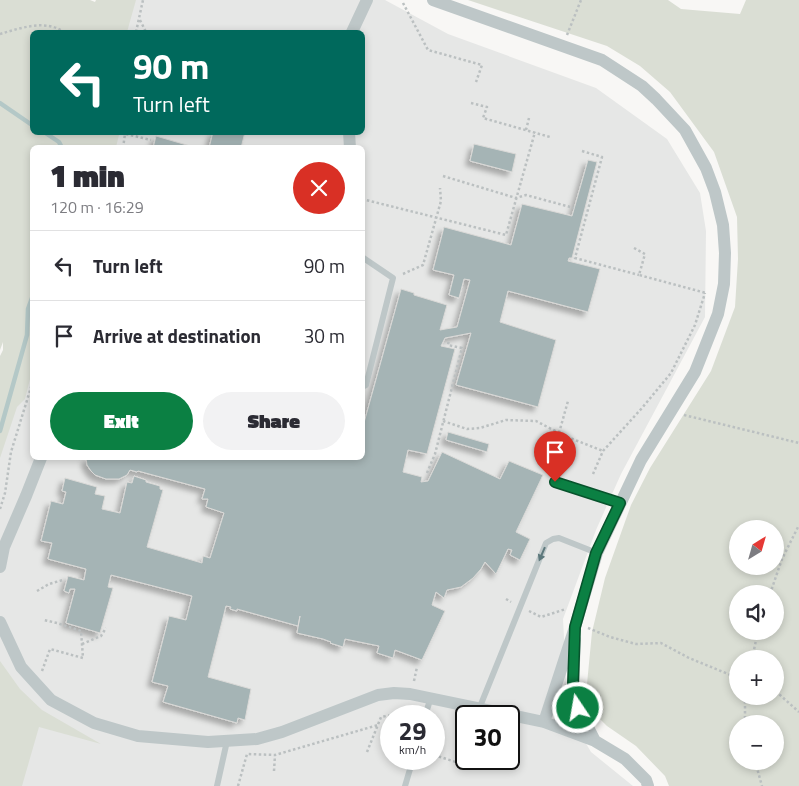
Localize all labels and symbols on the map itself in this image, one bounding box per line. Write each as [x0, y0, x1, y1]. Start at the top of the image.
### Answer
pin [534, 431, 576, 482]
north arrow [729, 520, 784, 575]
one-way arrow [537, 547, 545, 561]
position arrow [551, 681, 603, 733]
speed limit sign: 30 [455, 705, 520, 770]

